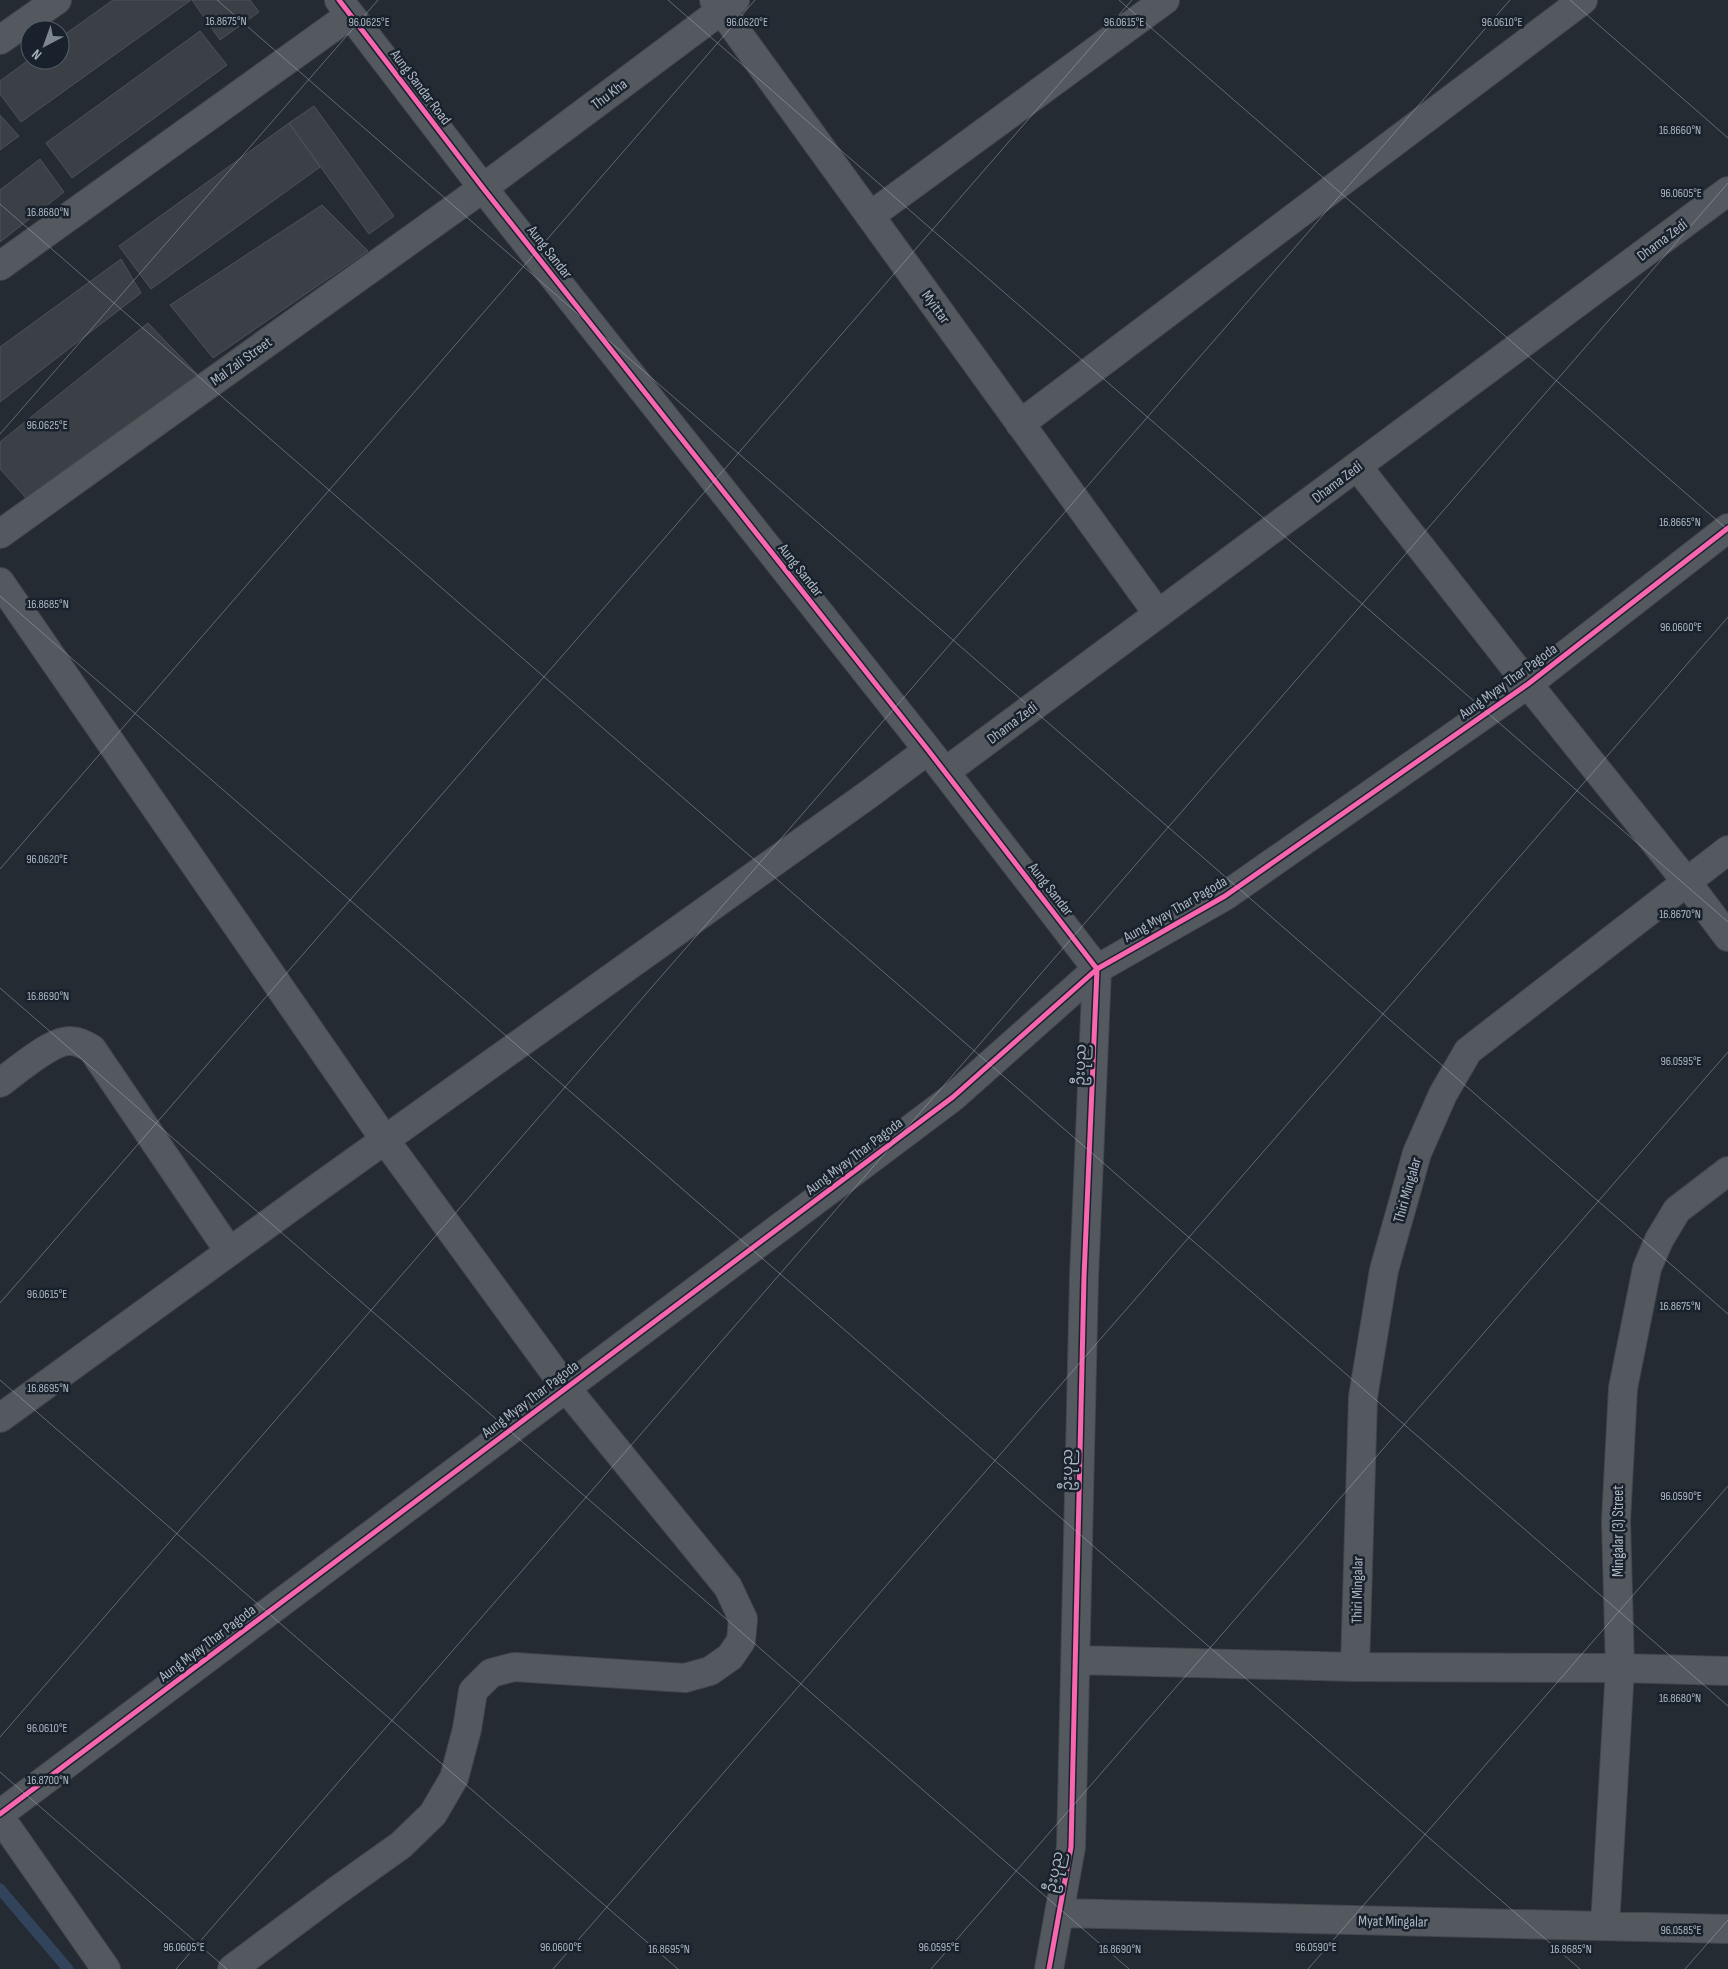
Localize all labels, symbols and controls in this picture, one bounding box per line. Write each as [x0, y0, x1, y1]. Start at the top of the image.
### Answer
text: 16.8675°N [205, 14, 247, 29]
text: 96.0625°E [348, 15, 390, 30]
text: 96.0620°E [726, 15, 768, 30]
text: 96.0615°E [1104, 15, 1144, 30]
text: 96.0610°E [1482, 15, 1522, 30]
north arrow [20, 20, 70, 70]
street label: Aung Sandar Road [385, 45, 455, 129]
text: N [28, 46, 45, 63]
street label: Thu Kha [588, 75, 631, 114]
text: 16.8660°N [1659, 123, 1701, 138]
text: 96.0605°E [1660, 186, 1702, 201]
text: 16.8680°N [27, 205, 69, 220]
street label: Dhama Zedi [1633, 215, 1691, 266]
street label: Aung Sandar [522, 221, 577, 283]
street label: Myittar [917, 287, 954, 328]
street label: Mal Zali Street [207, 332, 276, 390]
text: 96.0625°E [26, 418, 68, 433]
street label: Dhama Zedi [1308, 457, 1366, 508]
text: 16.8665°N [1659, 515, 1701, 530]
street label: Aung Sandar [773, 539, 828, 601]
text: 16.8685°N [27, 597, 69, 612]
text: 96.0600°E [1660, 620, 1702, 635]
street label: Aung Myay Thar Pagoda [1455, 639, 1561, 724]
street label: Dhama Zedi [983, 698, 1041, 749]
text: 96.0620°E [26, 852, 68, 867]
street label: Aung Sandar [1023, 858, 1078, 920]
street label: Aung Myay Thar Pagoda [1119, 872, 1231, 947]
text: 16.8670°N [1659, 907, 1701, 922]
text: 16.8690°N [27, 989, 69, 1004]
street label: ဦးပုည [1069, 1044, 1093, 1086]
text: 96.0595°E [1660, 1054, 1702, 1069]
street label: Aung Myay Thar Pagoda [801, 1114, 907, 1200]
street label: Thiri Mingalar [1389, 1155, 1426, 1225]
text: 96.0615°E [27, 1287, 67, 1302]
text: 16.8675°N [1659, 1299, 1701, 1314]
street label: Aung Myay Thar Pagoda [477, 1357, 583, 1443]
text: 16.8695°N [27, 1381, 69, 1396]
street label: ဦးပုည [1057, 1449, 1079, 1491]
street label: Mingalar (3) Street [1609, 1485, 1628, 1577]
text: 96.0590°E [1660, 1489, 1702, 1504]
street label: Thiri Mingalar [1347, 1556, 1368, 1624]
street label: Aung Myay Thar Pagoda [154, 1601, 260, 1687]
text: 16.8680°N [1659, 1691, 1701, 1706]
text: 96.0610°E [27, 1721, 67, 1736]
text: 16.8700°N [27, 1773, 69, 1788]
street label: ဦးပုည [1040, 1850, 1070, 1895]
street label: Myat Mingalar [1358, 1911, 1429, 1932]
text: 96.0585°E [1661, 1923, 1702, 1938]
text: 96.0605°E [163, 1940, 205, 1955]
text: 96.0600°E [540, 1940, 582, 1955]
text: 96.0595°E [918, 1940, 960, 1955]
text: 96.0590°E [1295, 1940, 1337, 1955]
text: 16.8695°N [648, 1942, 690, 1957]
text: 16.8690°N [1099, 1942, 1141, 1957]
text: 16.8685°N [1550, 1942, 1592, 1957]

